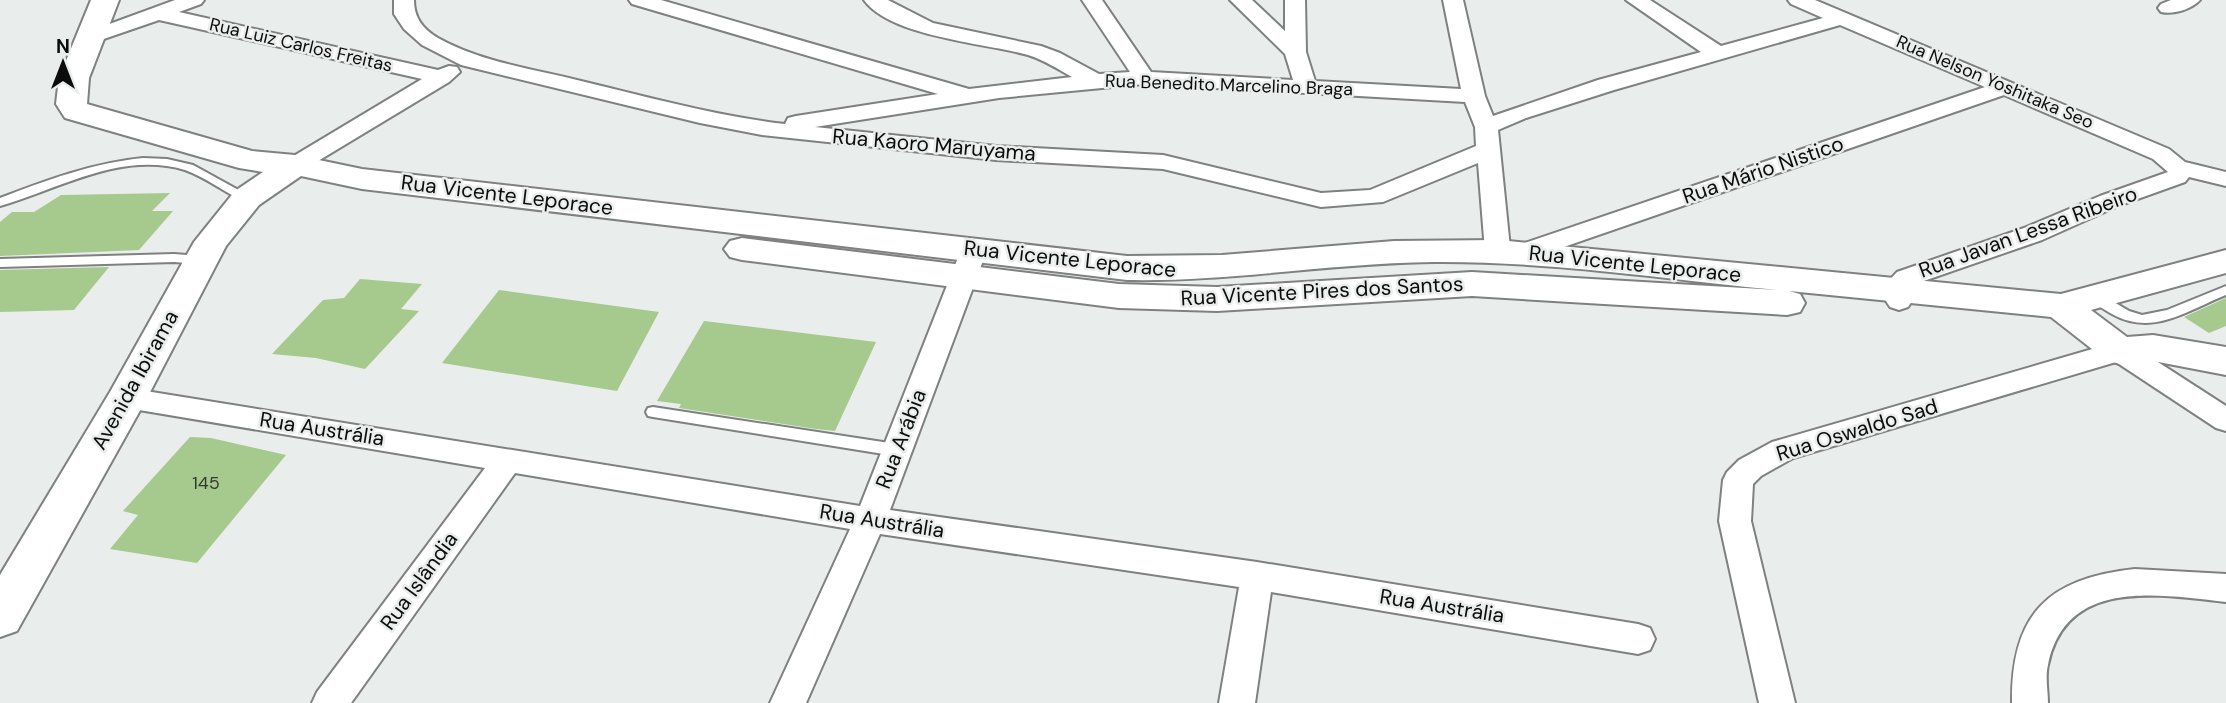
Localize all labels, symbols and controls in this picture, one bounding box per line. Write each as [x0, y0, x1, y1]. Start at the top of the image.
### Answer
street label: Rua Luiz Carlos Freitas [207, 12, 395, 78]
north arrow [28, 28, 98, 98]
street label: Rua Nelson Yoshitaka Seo [1893, 30, 2097, 134]
text: N [56, 34, 70, 59]
street label: Rua Benedito Marcelino Braga [1105, 69, 1353, 101]
street label: Rua Kaoro Maruyama [831, 122, 1037, 168]
street label: Rua Mário Nistico [1679, 129, 1847, 211]
street label: Rua Vicente Leporace [399, 168, 615, 222]
street label: Rua Javan Lessa Ribeiro [1915, 179, 2141, 285]
street label: Rua Vicente Leporace [962, 234, 1178, 284]
street label: Rua Vicente Leporace [1527, 239, 1743, 289]
street label: Rua Vicente Pires dos Santos [1180, 270, 1464, 312]
street label: Avenida Ibirama [85, 305, 185, 455]
street label: Rua Arábia [869, 385, 933, 493]
street label: Rua Oswaldo Sad [1773, 392, 1941, 468]
street label: Rua Austrália [258, 405, 386, 453]
house number: 145 [192, 471, 220, 495]
street label: Rua Austrália [818, 497, 946, 545]
street label: Rua Islândia [374, 526, 464, 636]
street label: Rua Austrália [1378, 582, 1506, 630]

